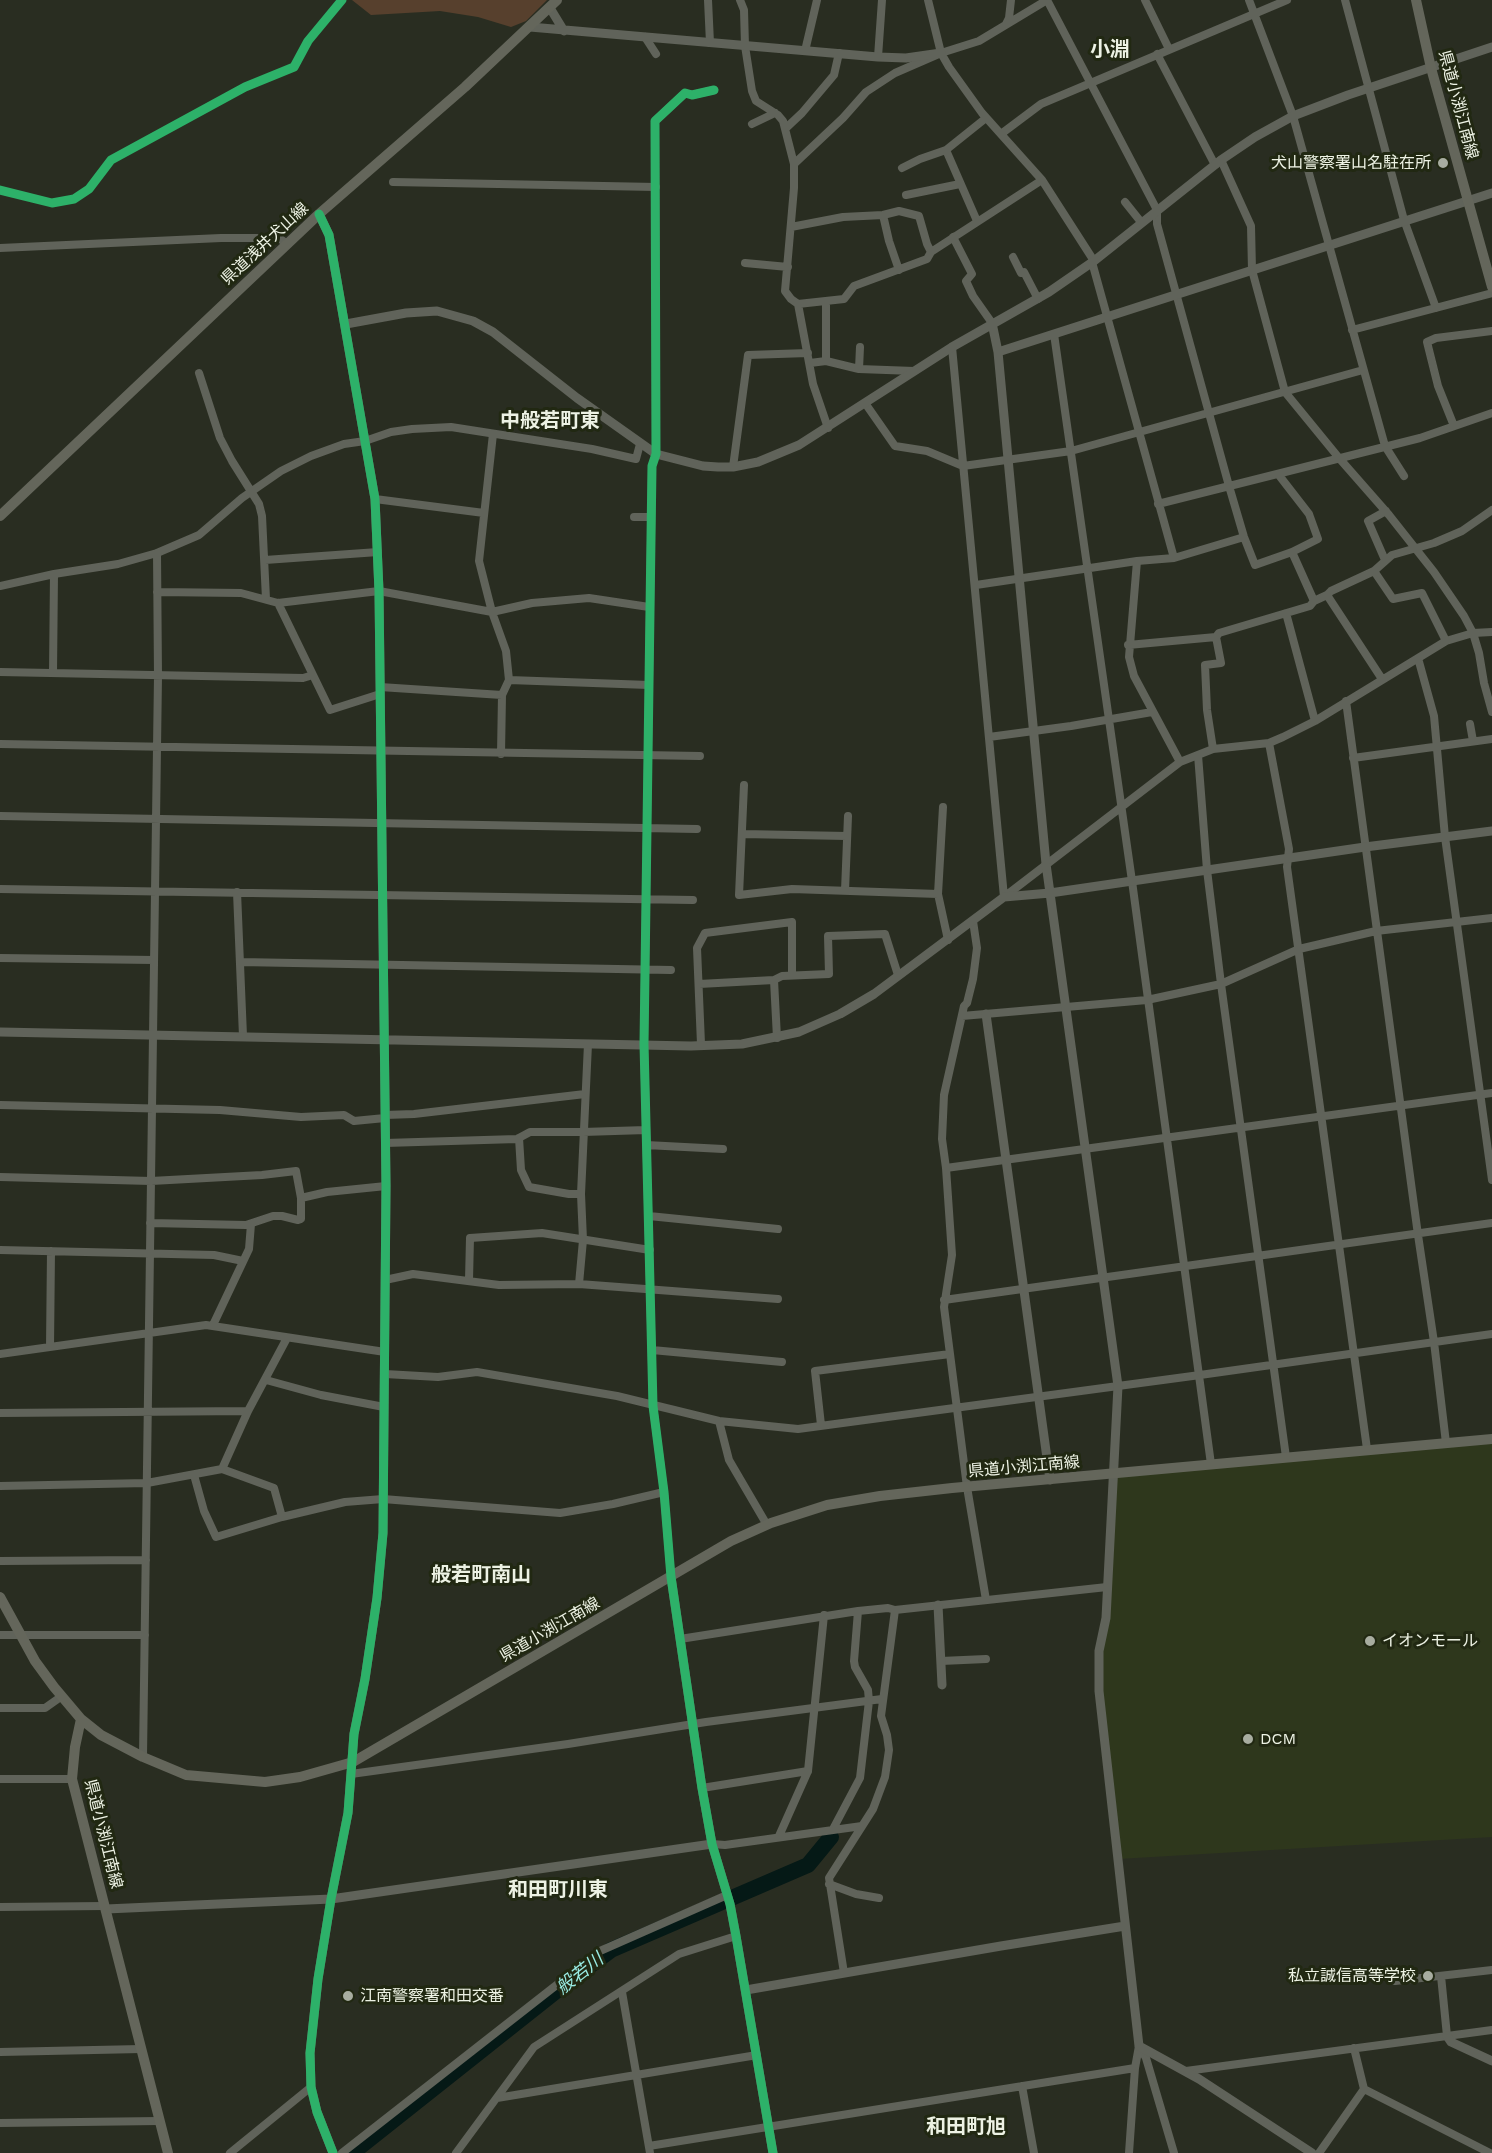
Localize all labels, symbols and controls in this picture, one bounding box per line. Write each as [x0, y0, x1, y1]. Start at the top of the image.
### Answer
district label: 小淵 [1090, 38, 1130, 62]
street label: 県道小渕江南線 [1434, 48, 1482, 162]
place label: 犬山警察署山名駐在所 [1271, 153, 1431, 173]
marker: 犬山警察署山名駐在所 [1436, 156, 1450, 170]
street label: 県道浅井犬山線 [217, 199, 313, 289]
district label: 中般若町東 [500, 409, 600, 433]
street label: 県道小渕江南線 [967, 1453, 1081, 1481]
district label: 般若町南山 [431, 1563, 531, 1587]
street label: 県道小渕江南線 [497, 1594, 603, 1666]
place label: イオンモール [1382, 1631, 1478, 1651]
marker: イオンモール [1363, 1634, 1377, 1648]
place label: DCM [1260, 1729, 1296, 1749]
marker: DCM [1241, 1732, 1255, 1746]
street label: 県道小渕江南線 [80, 1777, 126, 1891]
district label: 和田町川東 [508, 1878, 608, 1902]
water label: 般若川 [552, 1949, 608, 1999]
place label: 私立誠信高等学校 [1288, 1966, 1416, 1986]
marker: 私立誠信高等学校 [1421, 1969, 1435, 1983]
place label: 江南警察署和田交番 [360, 1986, 504, 2006]
marker: 江南警察署和田交番 [341, 1989, 355, 2003]
district label: 和田町旭 [926, 2115, 1006, 2139]

